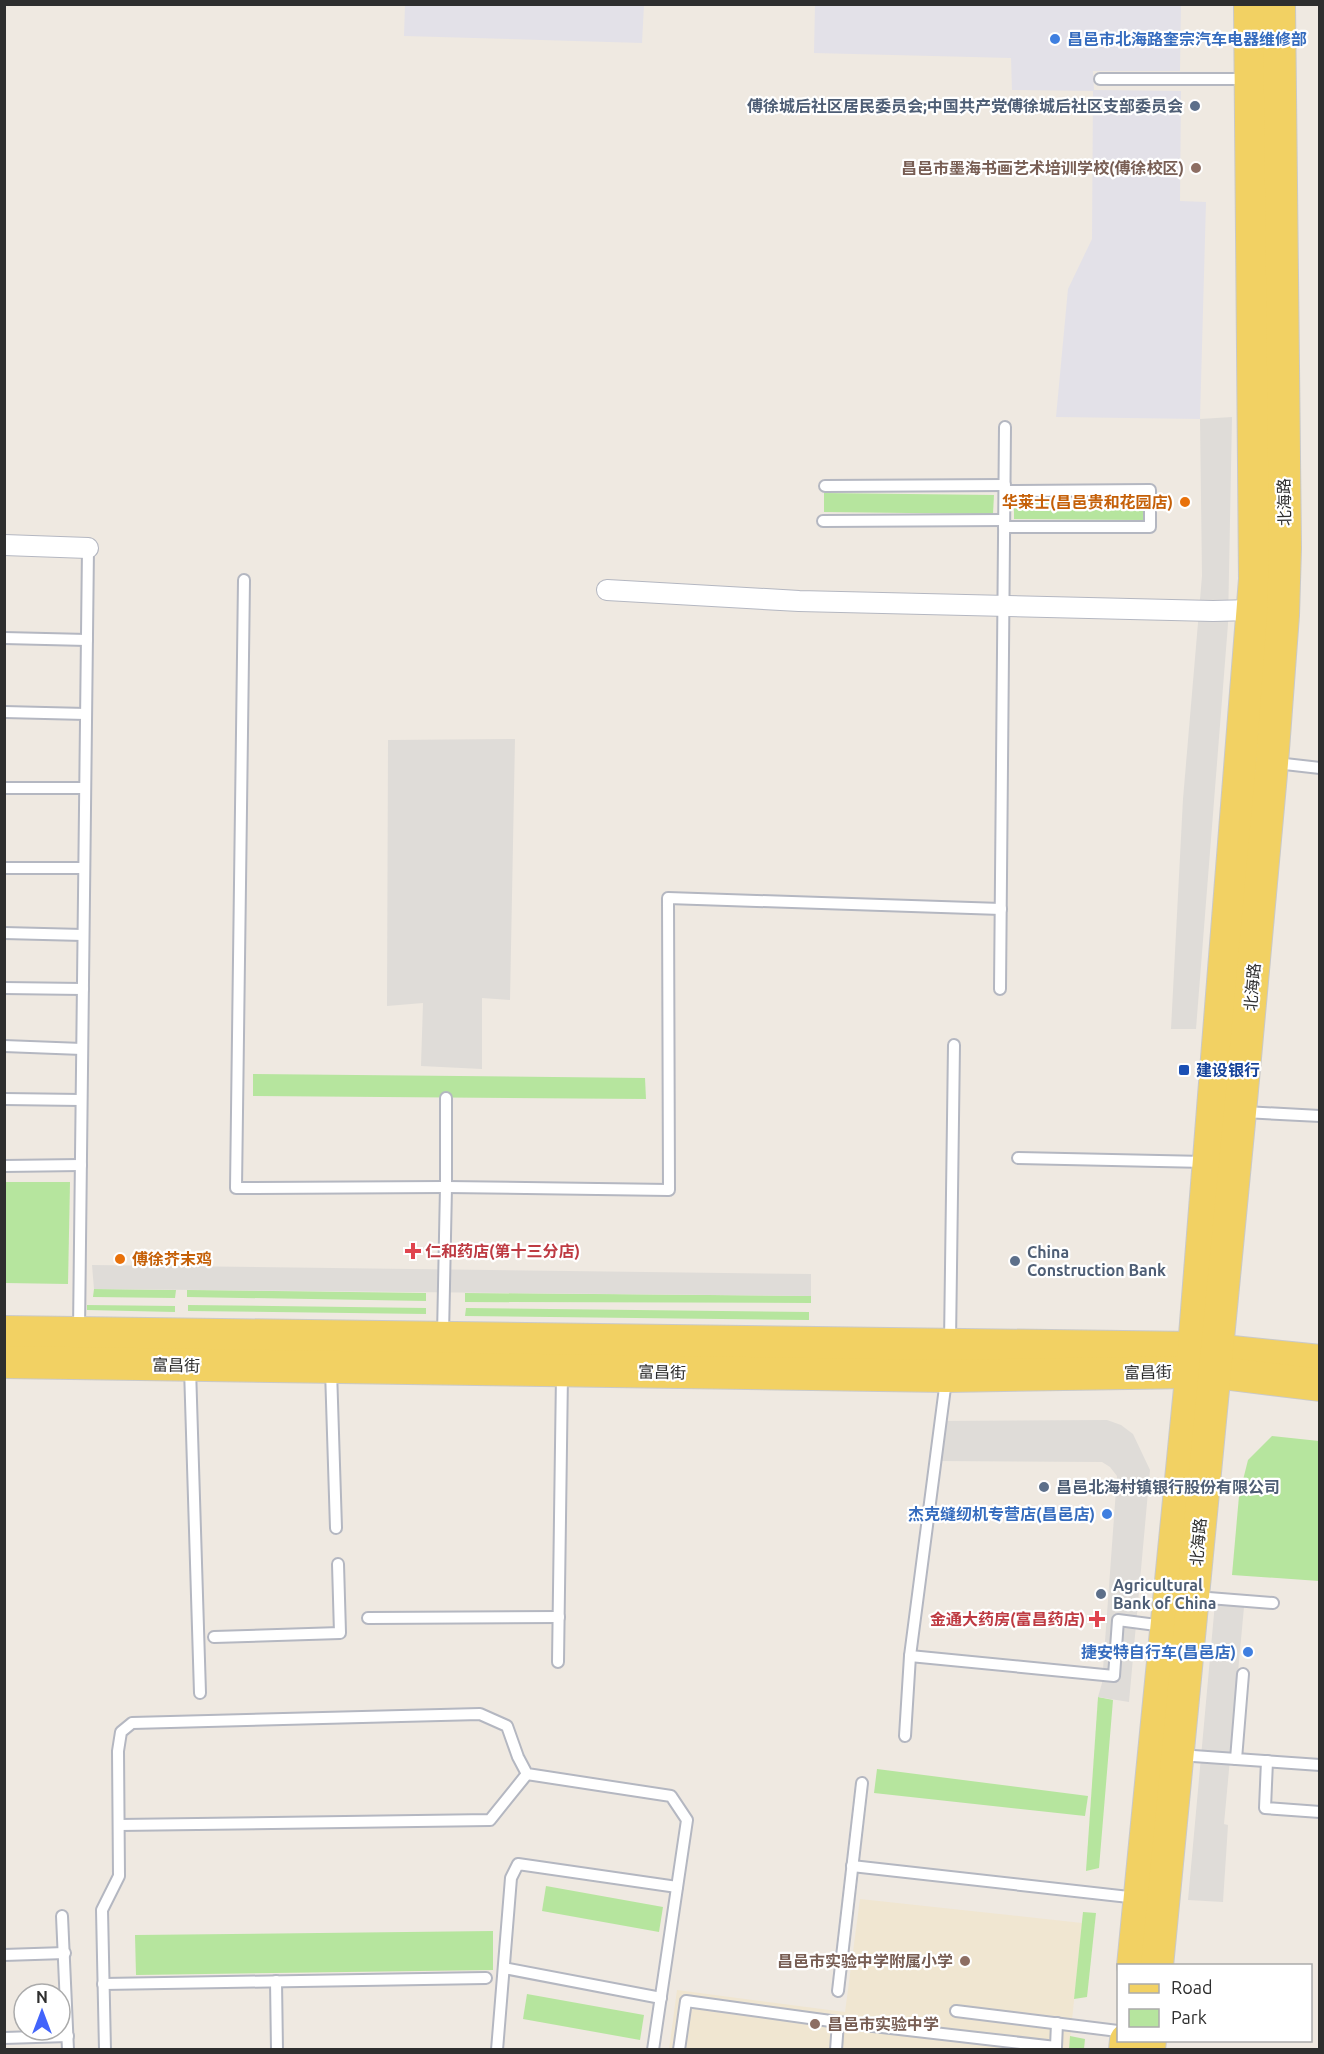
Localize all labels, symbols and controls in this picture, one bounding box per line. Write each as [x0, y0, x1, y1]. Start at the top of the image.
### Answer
place label: 昌邑市北海路奎宗汽车电器维修部 [1067, 30, 1307, 48]
marker: 昌邑市北海路奎宗汽车电器维修部 [1048, 32, 1062, 46]
place label: 傅徐城后社区居民委员会;中国共产党傅徐城后社区支部委员会 [747, 97, 1183, 115]
marker: 傅徐城后社区居民委员会;中国共产党傅徐城后社区支部委员会 [1188, 99, 1202, 113]
place label: 昌邑市墨海书画艺术培训学校(傅徐校区) [901, 159, 1184, 178]
marker: 昌邑市墨海书画艺术培训学校(傅徐校区) [1189, 161, 1203, 175]
street label: 北海路 [1275, 478, 1293, 526]
place label: 华莱士(昌邑贵和花园店) [1002, 493, 1173, 512]
marker: 华莱士(昌邑贵和花园店) [1178, 495, 1192, 509]
street label: 北海路 [1241, 962, 1263, 1012]
place label: 建设银行 [1196, 1061, 1260, 1079]
marker: 建设银行 [1177, 1063, 1191, 1077]
place label: 仁和药店(第十三分店) [425, 1242, 580, 1261]
place label: China Construction Bank [1027, 1243, 1166, 1279]
marker: 仁和药店(第十三分店) [406, 1244, 420, 1258]
place label: 傅徐芥末鸡 [132, 1250, 212, 1268]
marker: 傅徐芥末鸡 [113, 1252, 127, 1266]
marker: China Construction Bank [1008, 1254, 1022, 1268]
street label: 富昌街 [152, 1356, 200, 1374]
street label: 富昌街 [638, 1363, 686, 1381]
street label: 富昌街 [1124, 1363, 1172, 1381]
place label: 昌邑北海村镇银行股份有限公司 [1056, 1478, 1280, 1496]
marker: 昌邑北海村镇银行股份有限公司 [1037, 1480, 1051, 1494]
place label: 杰克缝纫机专营店(昌邑店) [908, 1505, 1095, 1524]
marker: 杰克缝纫机专营店(昌邑店) [1100, 1507, 1114, 1521]
street label: 北海路 [1187, 1517, 1209, 1567]
place label: Agricultural Bank of China [1113, 1576, 1217, 1612]
marker: Agricultural Bank of China [1094, 1587, 1108, 1601]
place label: 金通大药房(富昌药店) [930, 1610, 1085, 1629]
marker: 金通大药房(富昌药店) [1090, 1612, 1104, 1626]
place label: 捷安特自行车(昌邑店) [1081, 1643, 1236, 1662]
marker: 捷安特自行车(昌邑店) [1241, 1645, 1255, 1659]
place label: 昌邑市实验中学附属小学 [777, 1952, 953, 1970]
marker: 昌邑市实验中学附属小学 [958, 1954, 972, 1968]
legend [1117, 1964, 1312, 2042]
text: Road [1171, 1977, 1213, 1997]
north arrow [12, 1982, 72, 2042]
text: N [36, 1988, 48, 2006]
text: Park [1171, 2007, 1207, 2027]
place label: 昌邑市实验中学 [827, 2015, 939, 2033]
marker: 昌邑市实验中学 [808, 2017, 822, 2031]

